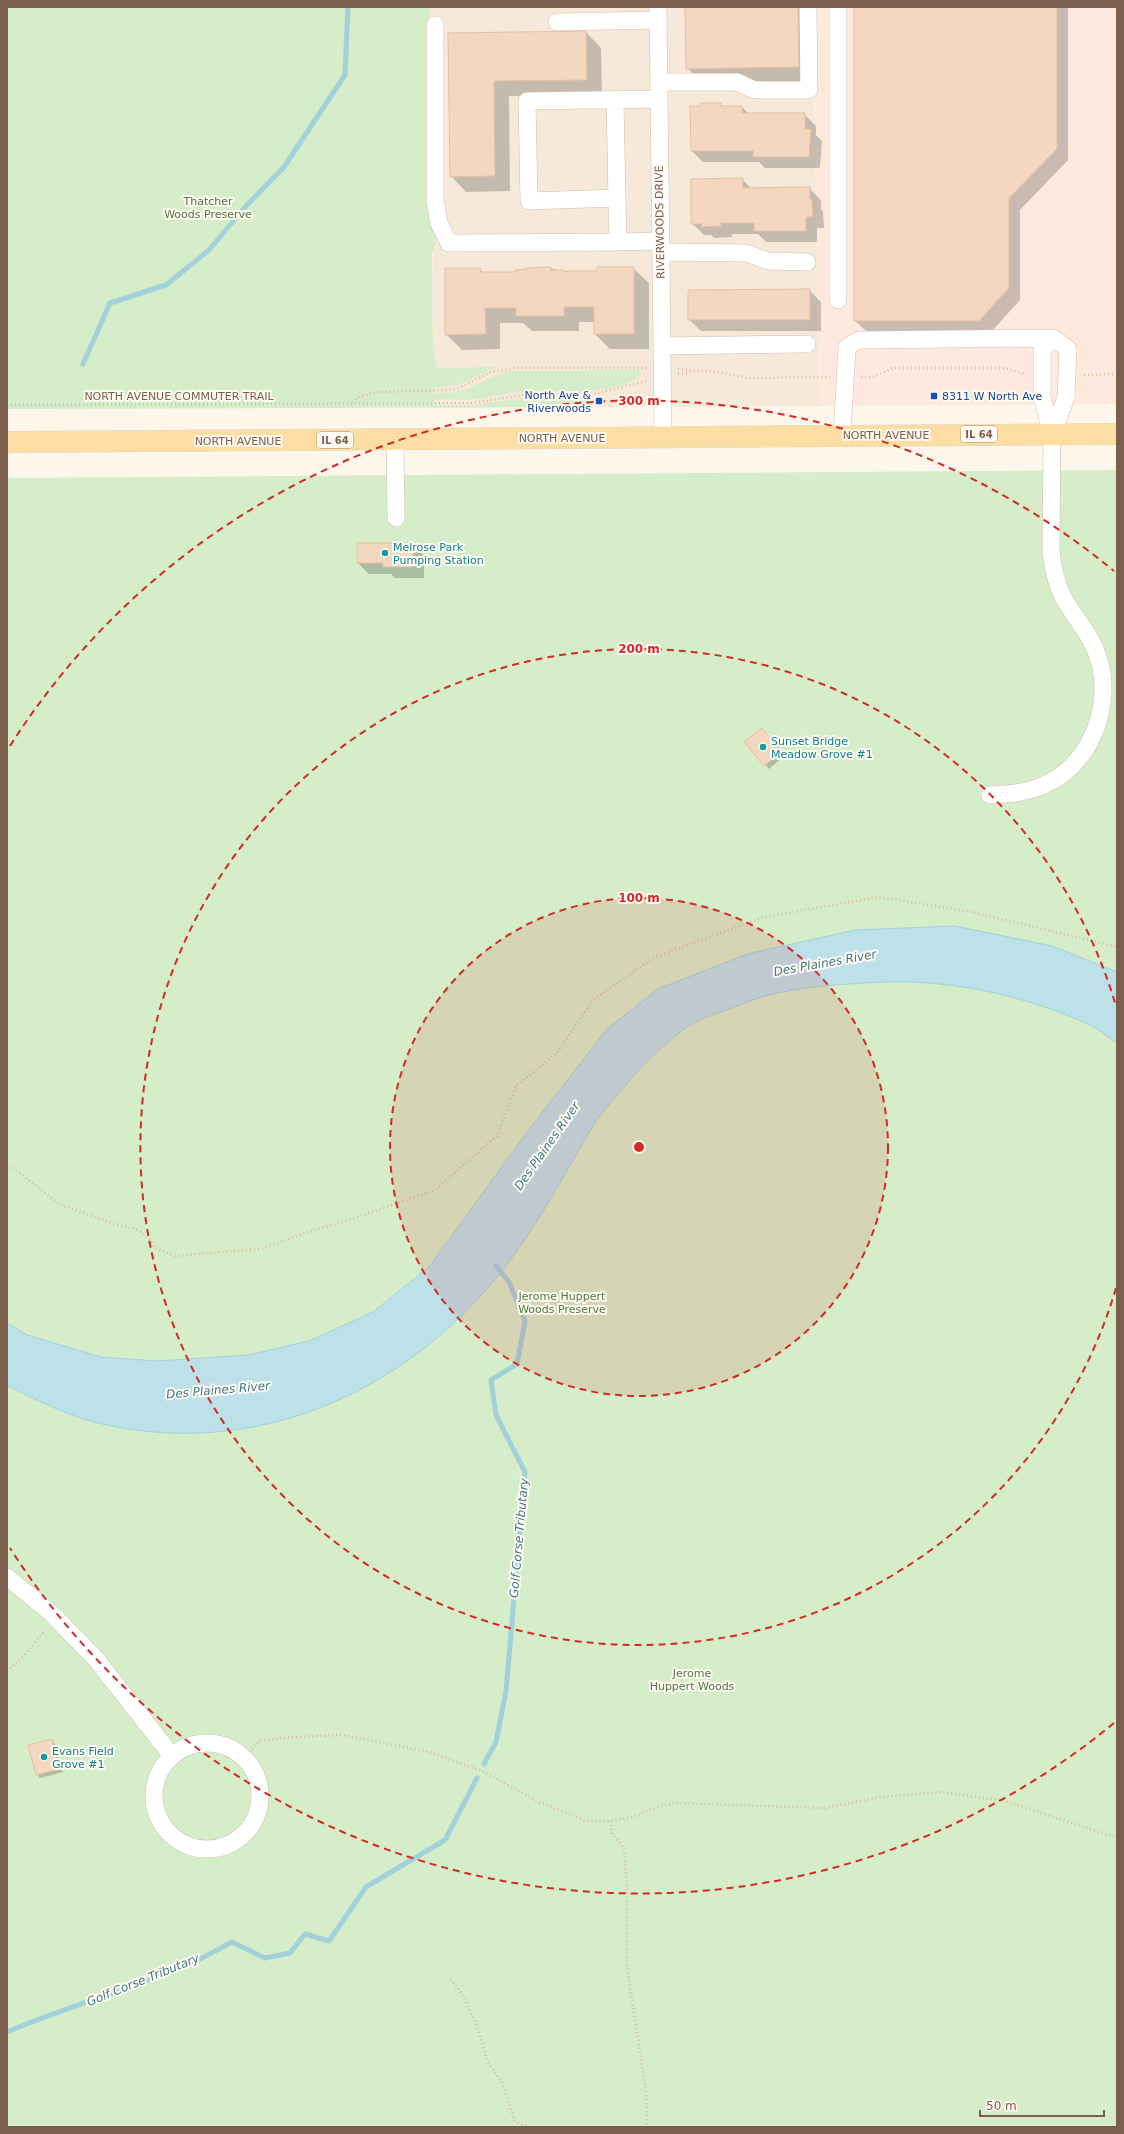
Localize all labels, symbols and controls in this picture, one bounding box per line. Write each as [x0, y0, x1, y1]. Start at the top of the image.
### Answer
street label: RIVERWOODS DRIVE [653, 165, 667, 279]
park label: Thatcher Woods Preserve [164, 195, 252, 221]
place label: North Ave & Riverwoods [525, 389, 591, 415]
street label: NORTH AVENUE COMMUTER TRAIL [84, 390, 274, 403]
place label: 8311 W North Ave [942, 390, 1043, 403]
marker: 8311 W North Ave [929, 391, 939, 401]
text: 300 m [618, 394, 660, 408]
marker: North Ave & Riverwoods [594, 396, 604, 406]
road number: IL 64 [961, 426, 997, 442]
street label: NORTH AVENUE [843, 429, 929, 442]
road number: IL 64 [317, 432, 353, 448]
street label: NORTH AVENUE [519, 432, 605, 445]
street label: NORTH AVENUE [195, 435, 281, 448]
place label: Melrose Park Pumping Station [393, 541, 484, 567]
marker: Melrose Park Pumping Station [380, 548, 390, 558]
text: 200 m [618, 642, 660, 656]
place label: Sunset Bridge Meadow Grove #1 [771, 735, 873, 761]
marker: Sunset Bridge Meadow Grove #1 [758, 742, 768, 752]
text: 100 m [618, 891, 660, 905]
water label: Des Plaines River [773, 947, 879, 979]
water label: Des Plaines River [511, 1098, 583, 1193]
centre of rings [632, 1140, 646, 1154]
park label: Jerome Huppert Woods Preserve [518, 1290, 606, 1316]
water label: Des Plaines River [166, 1378, 272, 1402]
water label: Golf Corse Tributary [507, 1477, 531, 1598]
park label: Jerome Huppert Woods [650, 1667, 735, 1693]
place label: Evans Field Grove #1 [52, 1745, 114, 1771]
marker: Evans Field Grove #1 [39, 1752, 49, 1762]
water label: Golf Corse Tributary [85, 1951, 202, 2009]
scale bar [980, 2092, 1104, 2118]
text: 50 m [986, 2099, 1017, 2113]

